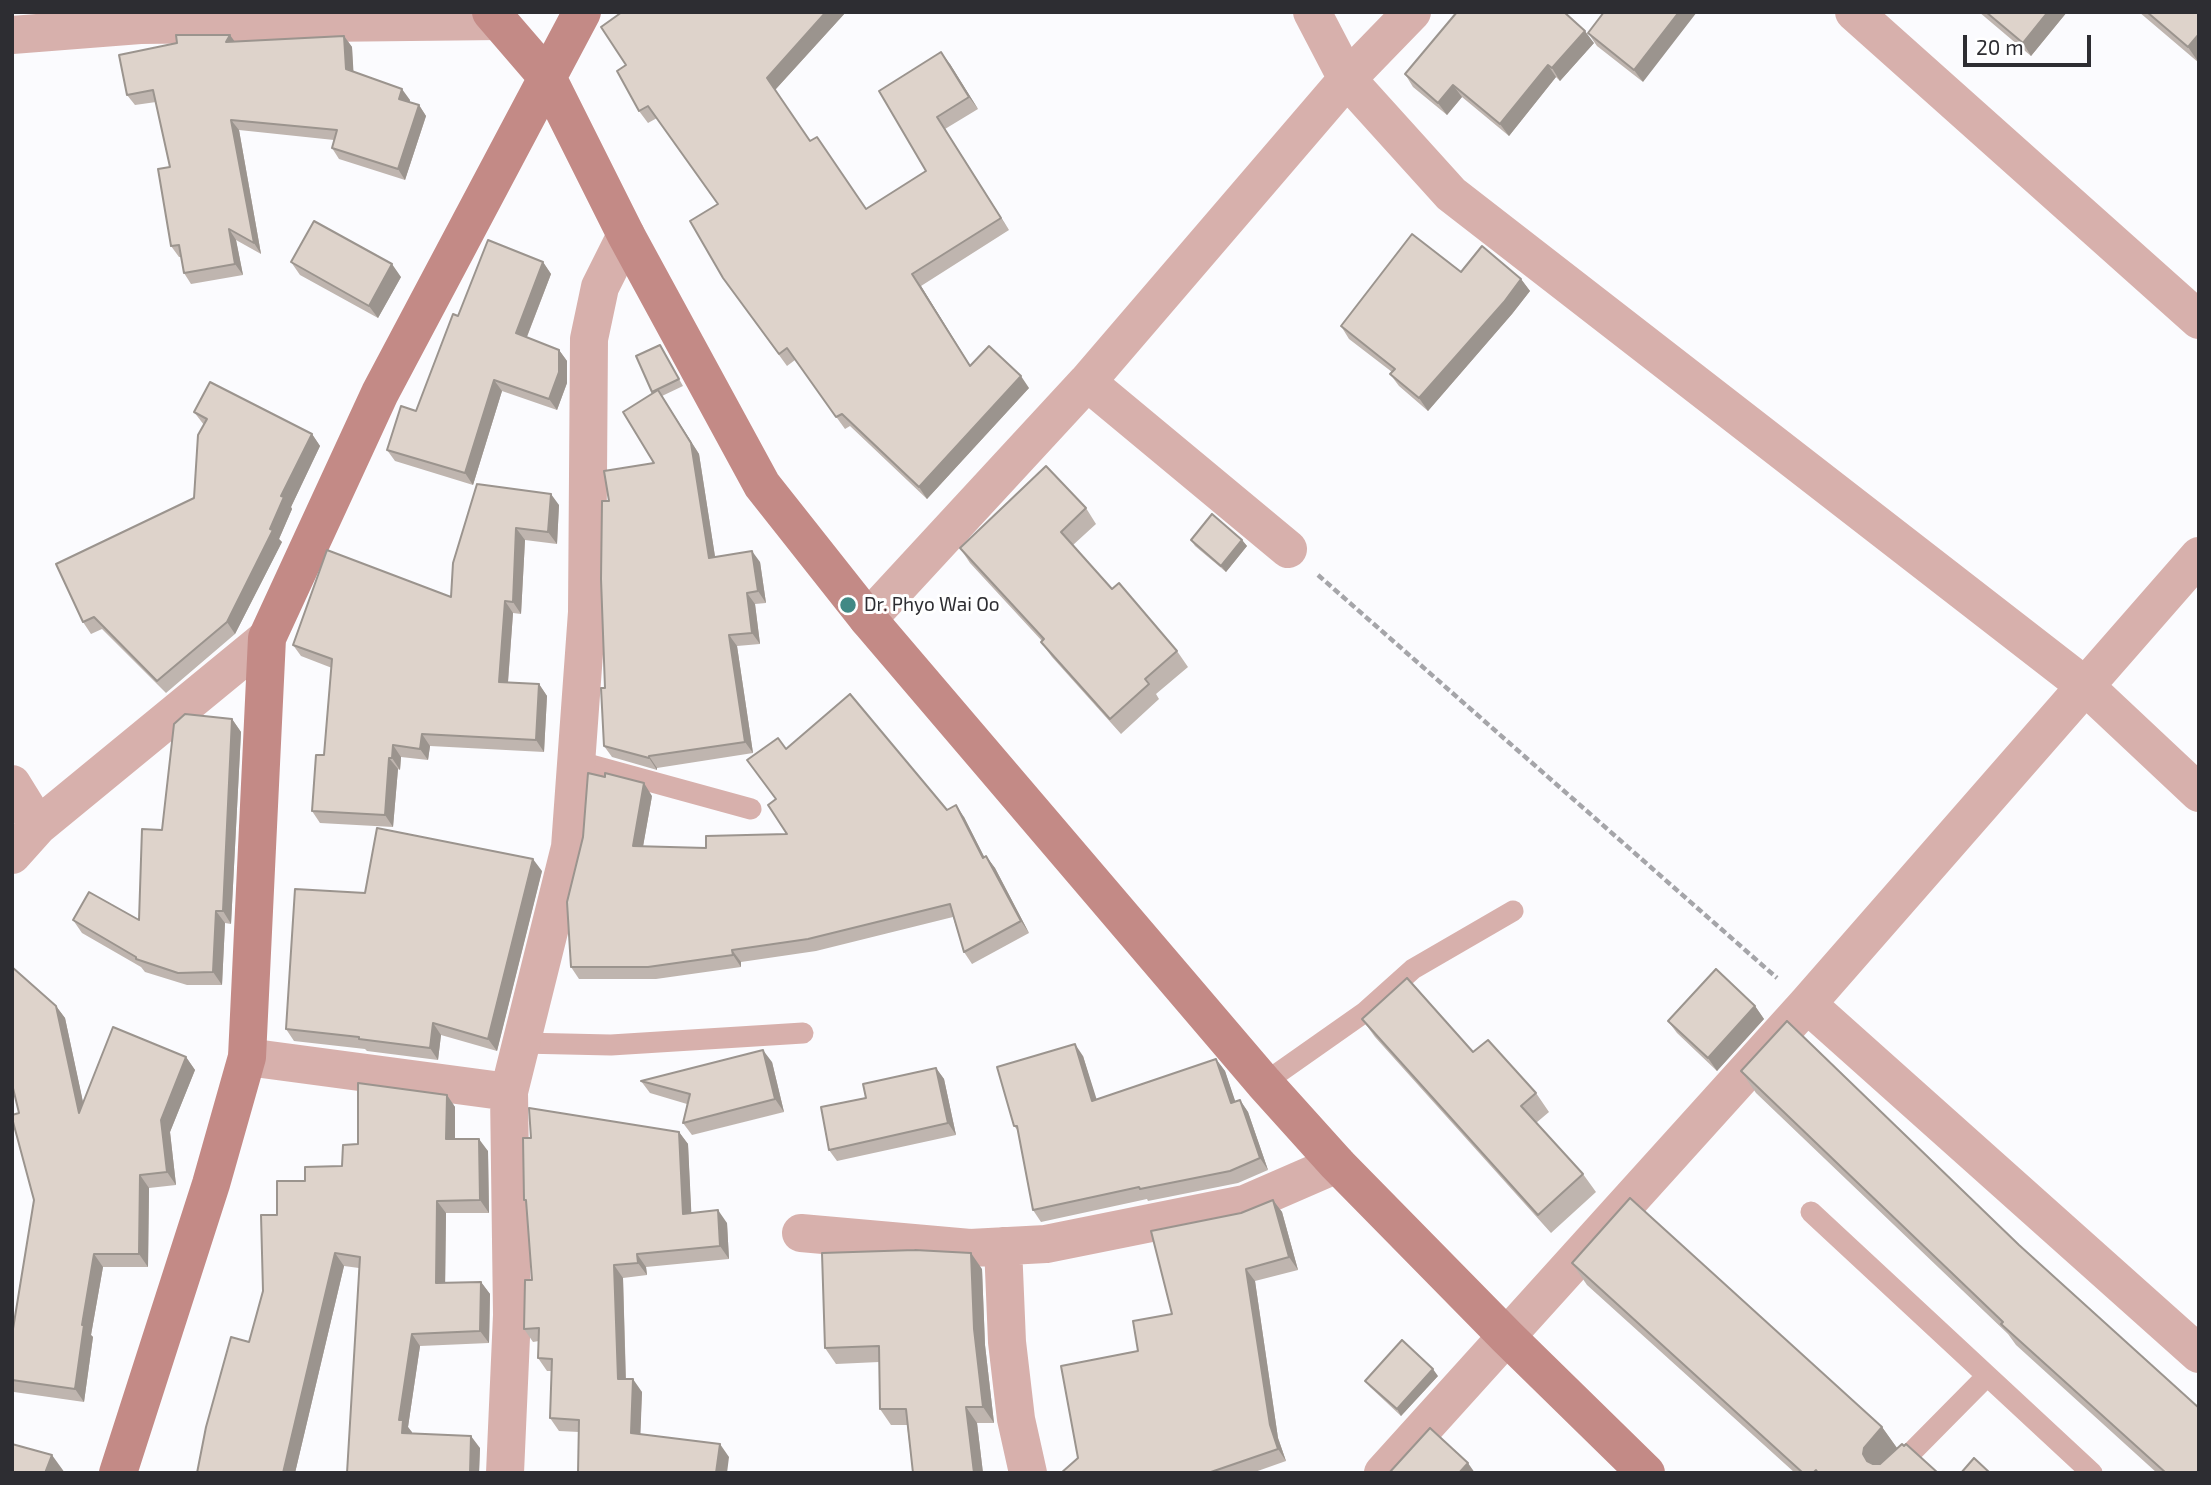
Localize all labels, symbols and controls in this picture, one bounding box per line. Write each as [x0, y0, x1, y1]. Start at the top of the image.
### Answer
scale bar [1966, 21, 2094, 65]
text: 20 m [1976, 34, 2024, 59]
place label: Dr. Phyo Wai Oo [864, 594, 1000, 616]
marker: Dr. Phyo Wai Oo [838, 595, 858, 615]

